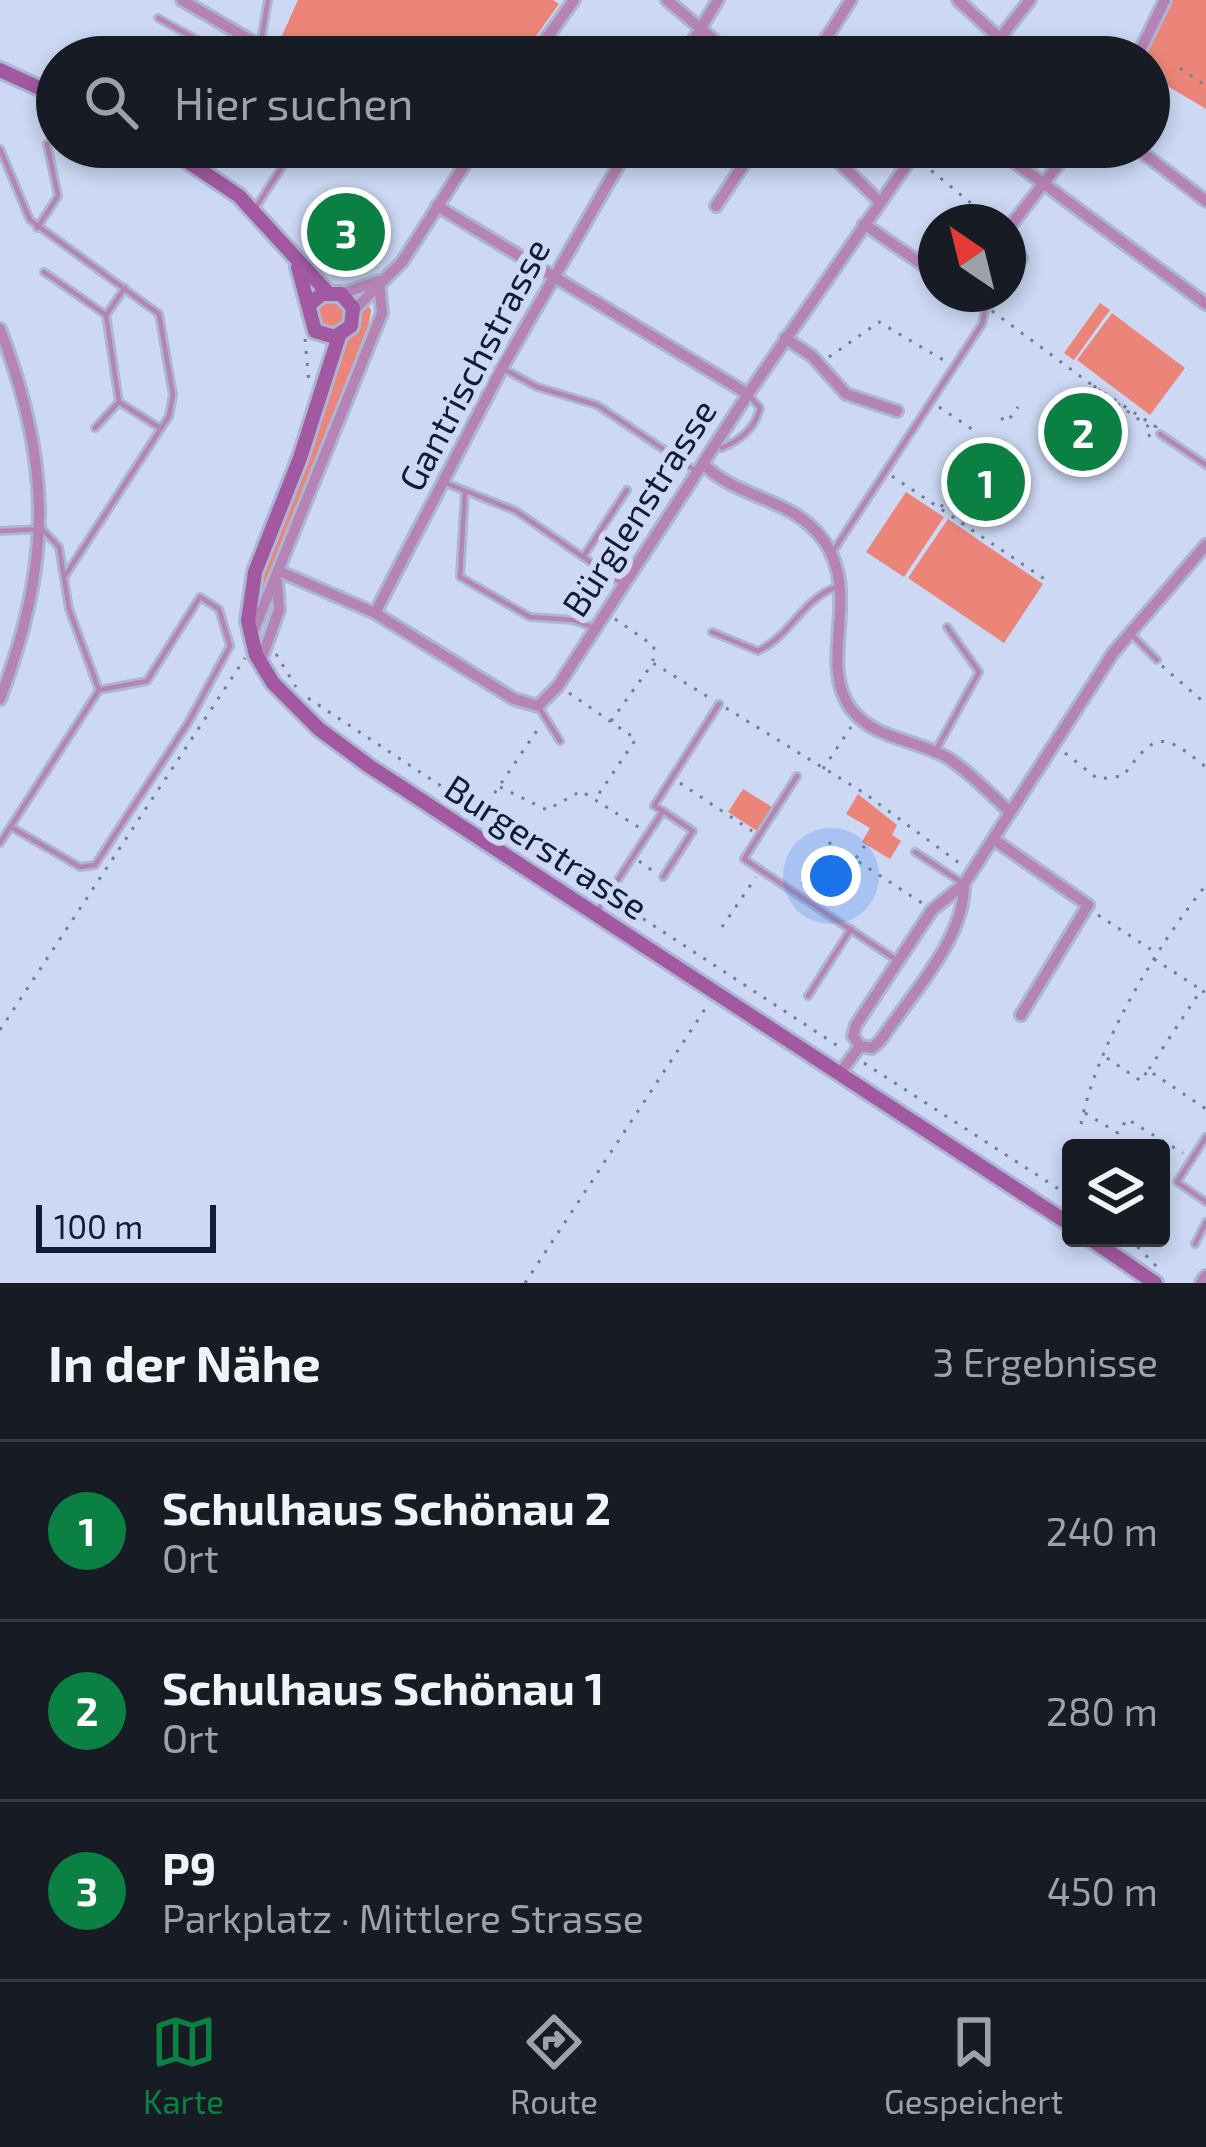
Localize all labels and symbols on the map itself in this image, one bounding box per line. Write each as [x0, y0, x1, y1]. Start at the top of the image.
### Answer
pin: 3 [307, 187, 385, 277]
north arrow [918, 204, 1026, 312]
street label: Gantrischstrasse [388, 231, 558, 497]
pin: 2 [1044, 387, 1122, 477]
street label: Bürglenstrasse [552, 390, 724, 624]
pin: 1 [947, 437, 1025, 527]
street label: Burgerstrasse [438, 765, 656, 927]
your location [801, 846, 861, 906]
scale bar [36, 1199, 216, 1252]

